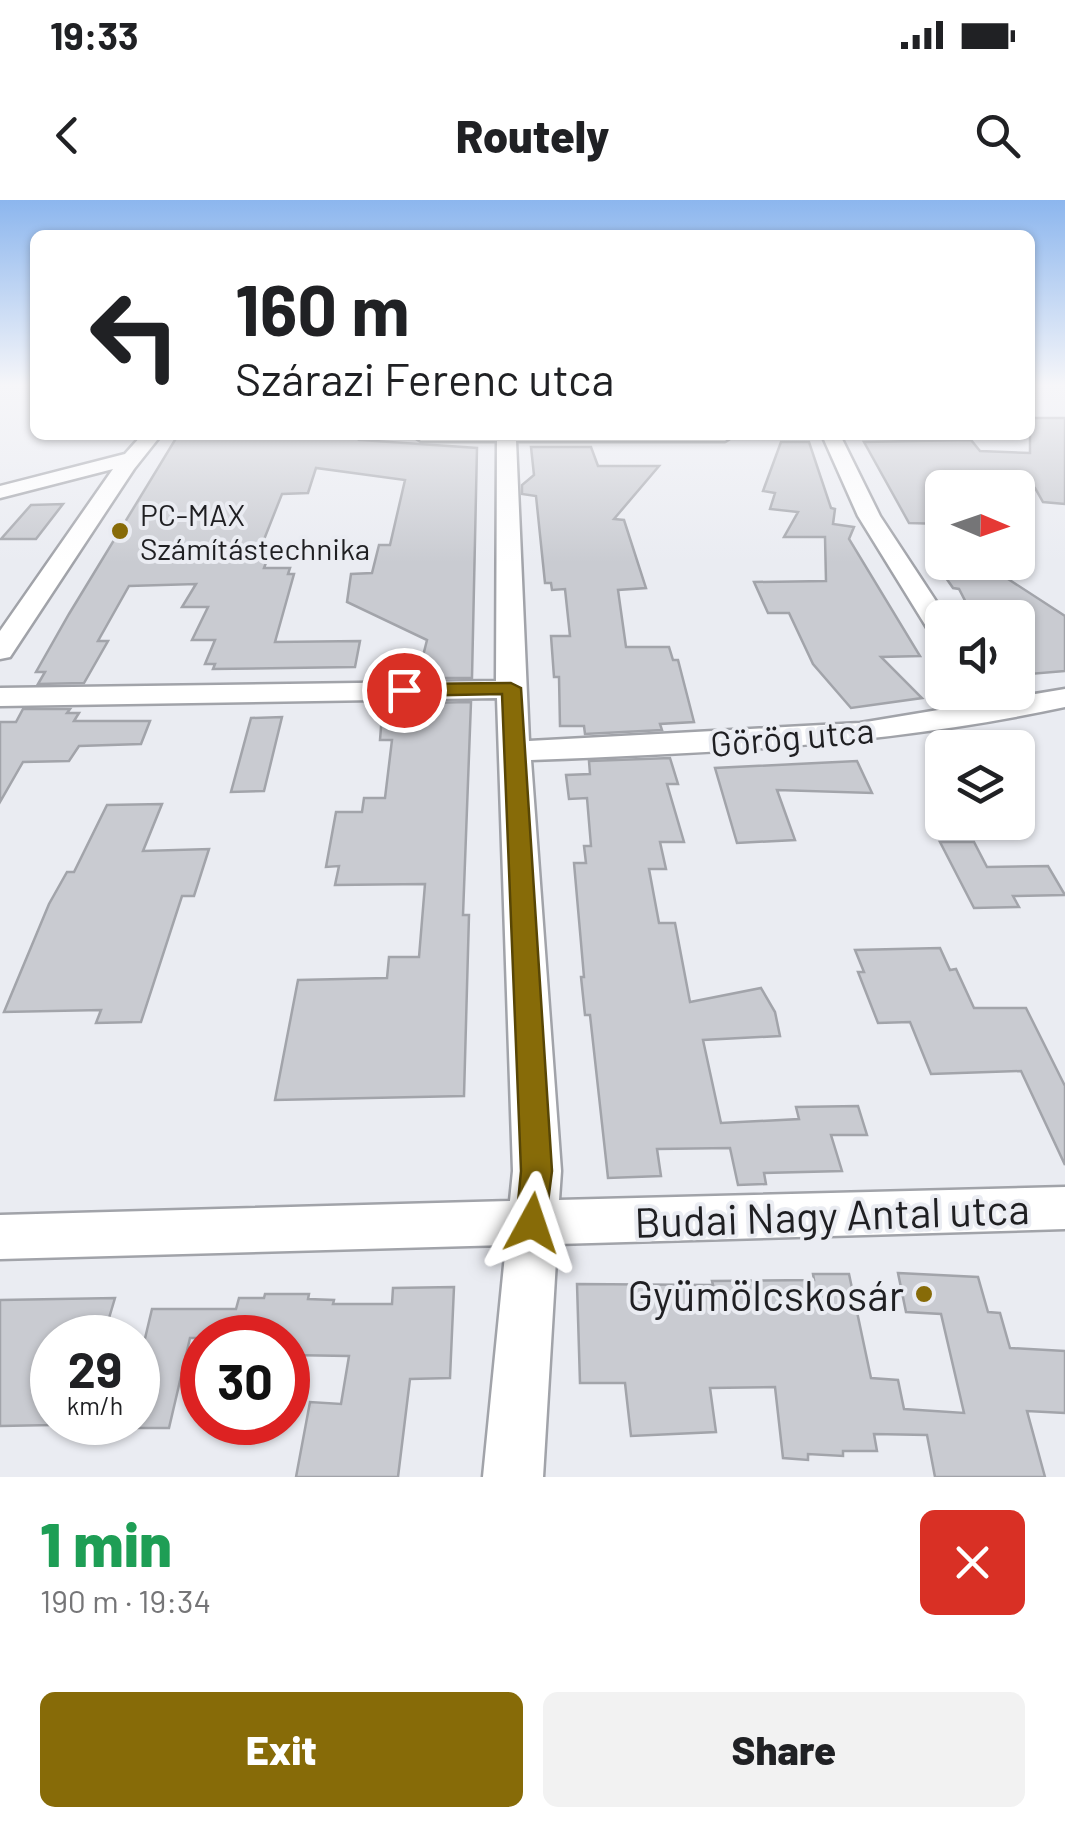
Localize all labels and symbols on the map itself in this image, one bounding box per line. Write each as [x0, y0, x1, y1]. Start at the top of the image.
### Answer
north arrow [925, 470, 1035, 580]
place label: PC-MAX Számítástechnika [140, 496, 370, 566]
marker: PC-MAX Számítástechnika [109, 520, 131, 542]
pin [362, 648, 447, 733]
street label: Görög utca [708, 708, 876, 764]
position arrow [480, 1171, 584, 1275]
street label: Budai Nagy Antal utca [634, 1182, 1030, 1247]
place label: Gyümölcskosár [628, 1269, 904, 1320]
marker: Gyümölcskosár [913, 1283, 935, 1305]
speed limit sign: 30 [180, 1315, 310, 1445]

